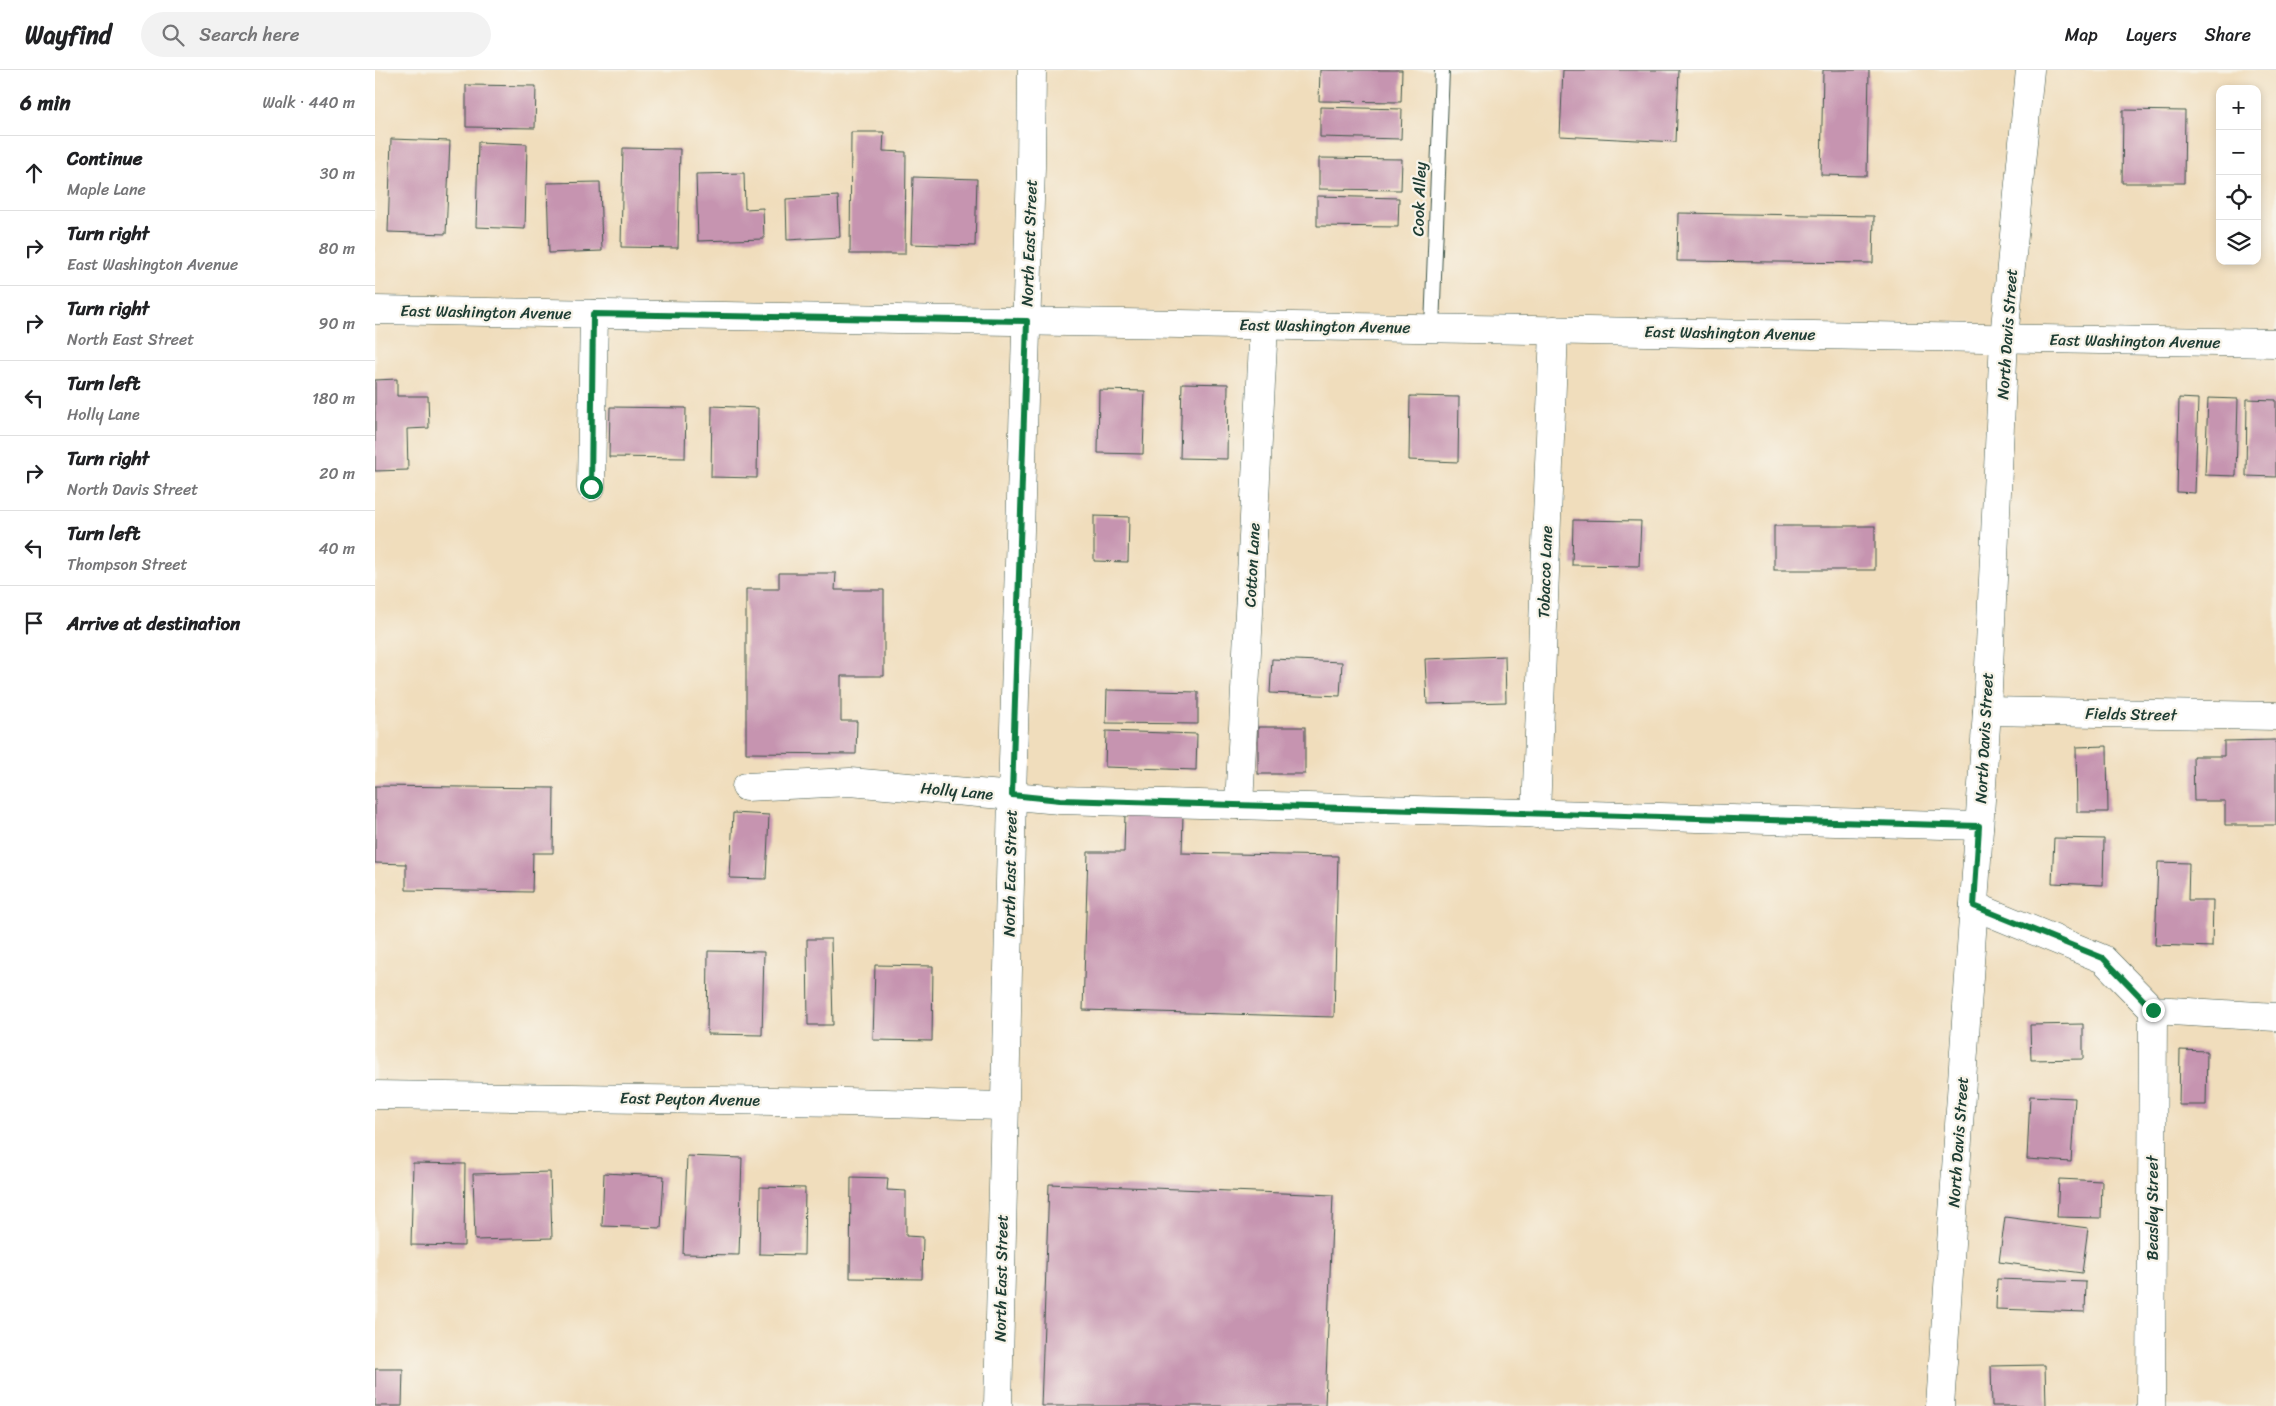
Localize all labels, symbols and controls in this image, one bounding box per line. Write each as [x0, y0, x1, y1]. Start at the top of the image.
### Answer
search box [141, 12, 491, 57]
text: Wayfind [25, 14, 111, 56]
text: Search here [199, 18, 299, 51]
text: Map [2065, 19, 2098, 51]
text: Layers [2126, 19, 2177, 51]
text: Share [2205, 19, 2251, 51]
icon: search [159, 21, 187, 49]
text: 6 min [20, 84, 71, 122]
map controls [2216, 85, 2261, 265]
button: + [2216, 85, 2261, 130]
text: Walk · 440 m [262, 88, 355, 117]
button: − [2216, 130, 2261, 175]
text: Continue [67, 142, 143, 175]
icon: ahead [20, 159, 48, 187]
text: 30 m [320, 159, 355, 188]
street label: Cook Alley [1403, 161, 1435, 237]
text: Maple Lane [67, 175, 146, 204]
button: locate [2216, 175, 2261, 220]
street label: North East Street [1012, 179, 1046, 307]
text: Turn right [67, 217, 149, 250]
button: layers [2216, 220, 2261, 265]
icon: right [20, 234, 48, 262]
text: 80 m [319, 234, 355, 263]
text: East Washington Avenue [67, 250, 238, 279]
street label: North Davis Street [1988, 268, 2026, 400]
text: Turn right [67, 292, 149, 325]
street label: East Washington Avenue [400, 296, 572, 328]
icon: right [20, 309, 48, 337]
text: 90 m [319, 309, 355, 338]
street label: East Washington Avenue [1239, 310, 1411, 342]
street label: East Washington Avenue [1644, 317, 1816, 349]
text: North East Street [67, 325, 194, 354]
street label: East Washington Avenue [2049, 325, 2221, 357]
text: Turn left [67, 367, 140, 400]
icon: left [20, 384, 48, 412]
text: 180 m [312, 384, 355, 413]
text: Holly Lane [67, 400, 140, 429]
text: Turn right [67, 442, 149, 475]
icon: right [20, 459, 48, 487]
text: 20 m [319, 459, 355, 488]
text: North Davis Street [67, 475, 198, 504]
route start [580, 476, 603, 499]
text: Turn left [67, 517, 140, 550]
street label: Cotton Lane [1235, 522, 1269, 608]
street label: Tobacco Lane [1529, 525, 1561, 619]
icon: left [20, 534, 48, 562]
text: 40 m [318, 534, 355, 563]
text: Thompson Street [67, 550, 187, 579]
text: Arrive at destination [67, 607, 240, 640]
icon: arrive [20, 609, 48, 637]
street label: North Davis Street [1966, 672, 2002, 804]
street label: Fields Street [2085, 699, 2178, 729]
street label: Holly Lane [920, 773, 995, 809]
street label: North East Street [994, 809, 1026, 937]
route end [2142, 999, 2165, 1022]
street label: North Davis Street [1939, 1076, 1977, 1208]
street label: East Peyton Avenue [620, 1083, 761, 1115]
street label: Beasley Street [2138, 1155, 2167, 1260]
street label: North East Street [985, 1214, 1017, 1342]

